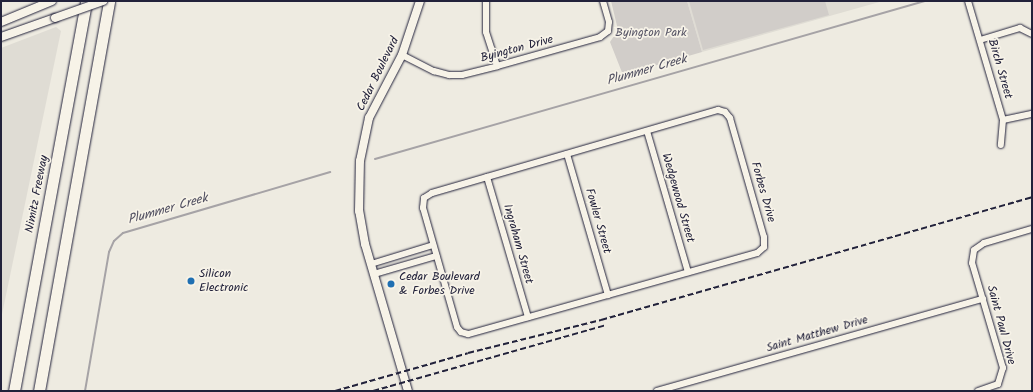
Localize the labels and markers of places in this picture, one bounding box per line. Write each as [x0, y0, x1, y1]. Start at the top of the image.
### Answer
place label: Silicon Electronic [199, 267, 248, 295]
place label: Cedar Boulevard & Forbes Drive [399, 270, 480, 298]
marker: Silicon Electronic [186, 276, 196, 286]
marker: Cedar Boulevard & Forbes Drive [386, 279, 396, 289]

